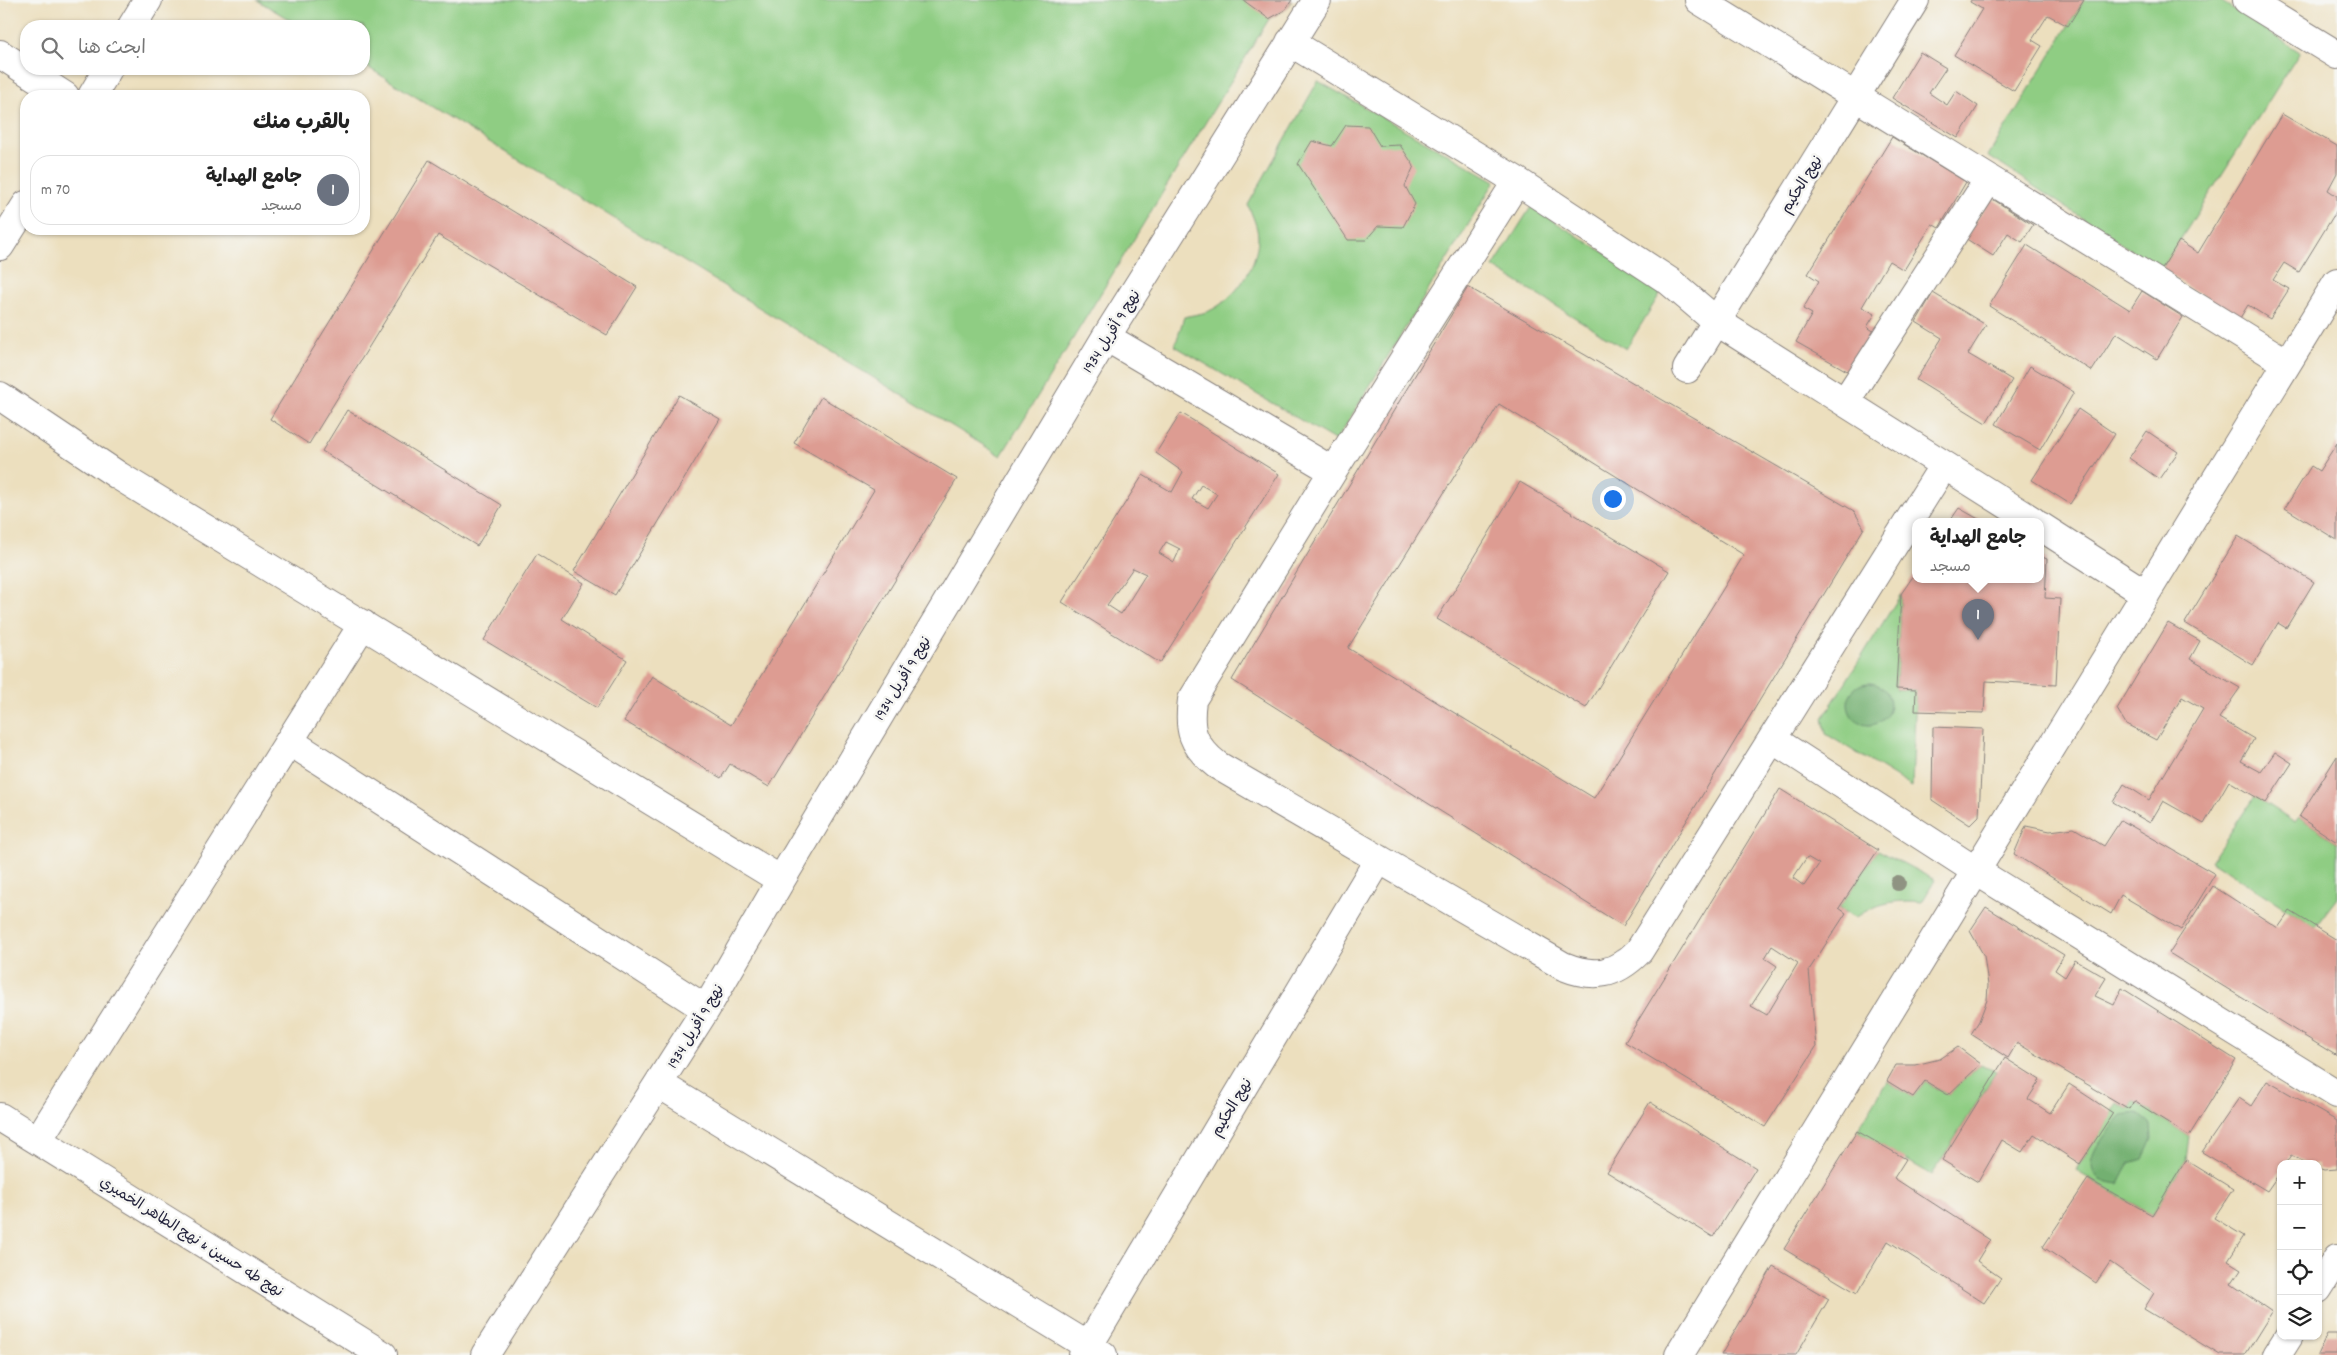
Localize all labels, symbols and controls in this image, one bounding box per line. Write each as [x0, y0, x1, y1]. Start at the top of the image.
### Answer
search box [20, 20, 370, 75]
icon: search [38, 34, 66, 62]
text: ابحث هنا [78, 36, 146, 63]
text: بالقرب منك [253, 109, 350, 139]
street label: نهج الحكيم [1776, 152, 1829, 218]
text: جامع الهداية [206, 165, 302, 192]
text: 70 m [41, 179, 71, 202]
text: 1 [331, 179, 335, 202]
text: مسجد [261, 195, 302, 218]
street label: نهج 9 أفريل 1934 [1078, 286, 1147, 378]
your location [1600, 486, 1626, 512]
popup [1912, 518, 2044, 583]
text: جامع الهداية [1930, 526, 2026, 553]
text: مسجد [1930, 556, 1971, 579]
pin: 1 [1962, 599, 1994, 640]
street label: نهج 9 أفريل 1934 [870, 633, 938, 725]
street label: نهج 9 أفريل 1934 [663, 981, 731, 1073]
street label: نهج الحكيم [1207, 1075, 1259, 1141]
map controls [2277, 1160, 2322, 1340]
button: + [2277, 1160, 2322, 1205]
street label: نهج طه حسين & نهج الطاهر الخميري [95, 1172, 287, 1304]
button: − [2277, 1205, 2322, 1250]
button: locate [2277, 1250, 2322, 1295]
button: layers [2277, 1295, 2322, 1340]

